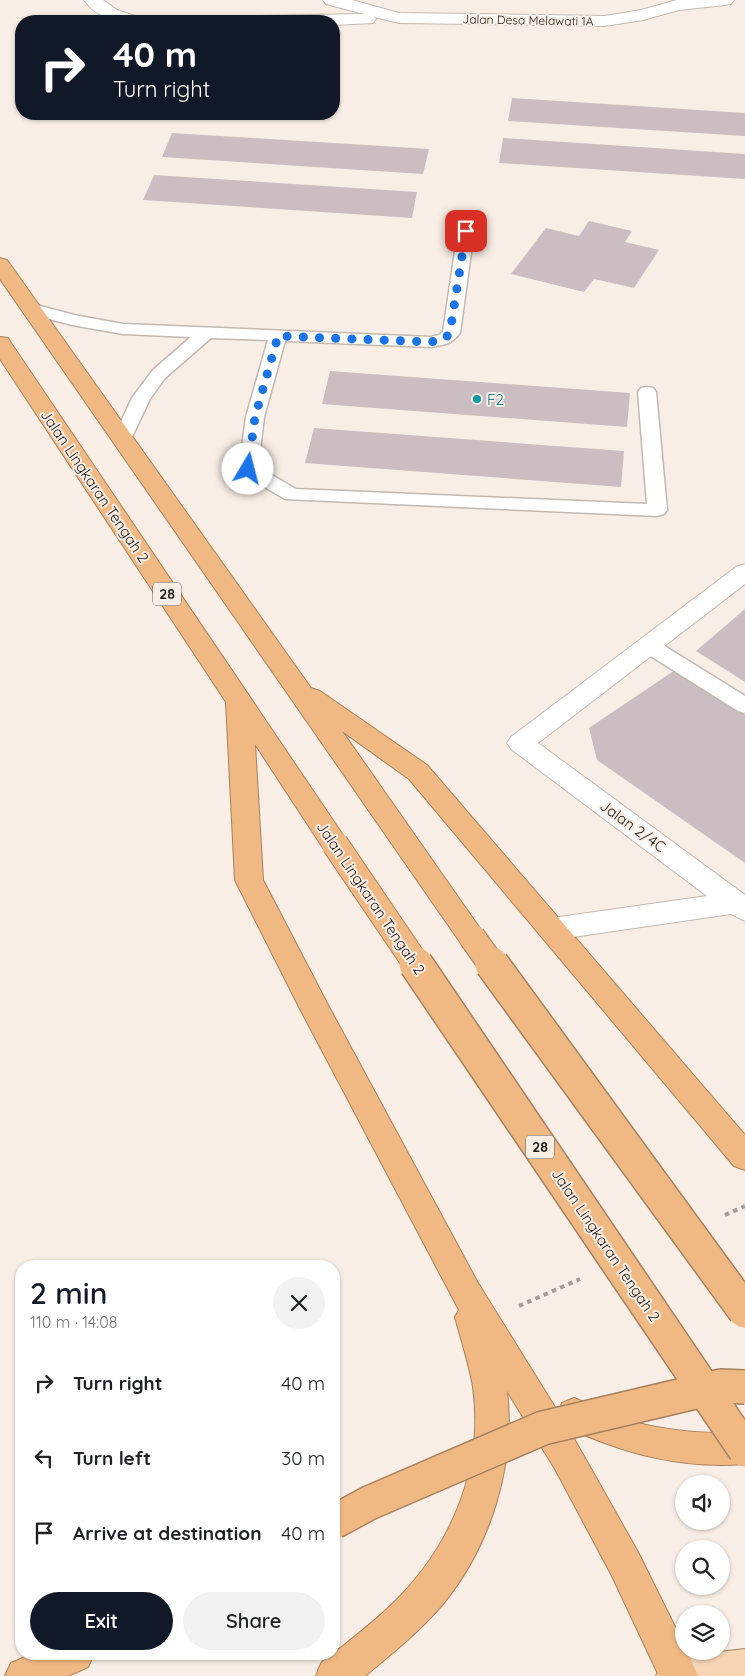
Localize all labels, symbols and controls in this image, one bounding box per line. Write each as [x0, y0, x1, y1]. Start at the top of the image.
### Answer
street label: Jalan Desa Melawati 1A [462, 11, 594, 29]
text: 40 m [113, 32, 197, 76]
icon: right [30, 35, 95, 100]
text: Turn right [113, 75, 210, 103]
pin [445, 210, 487, 252]
icon: arrive [452, 217, 480, 245]
place label: F2 [487, 390, 504, 409]
marker: F2 [471, 393, 483, 405]
street label: Jalan Lingkaran Tengah 2 [37, 406, 153, 566]
position arrow [221, 442, 273, 494]
road number: 28 [153, 582, 181, 606]
street label: Jalan 2/4C [596, 796, 670, 856]
street label: Jalan Lingkaran Tengah 2 [313, 818, 429, 978]
road number: 28 [526, 1136, 554, 1158]
street label: Jalan Lingkaran Tengah 2 [548, 1165, 664, 1325]
text: 2 min [30, 1274, 107, 1312]
button: close [273, 1277, 325, 1329]
text: 110 m · 14:08 [30, 1312, 117, 1332]
icon: right [30, 1369, 58, 1397]
text: Turn right [73, 1371, 162, 1395]
text: 40 m [281, 1371, 325, 1395]
icon: left [30, 1444, 58, 1472]
text: Turn left [73, 1446, 151, 1470]
text: 30 m [281, 1446, 325, 1470]
map controls [675, 1475, 730, 1660]
button: sound [675, 1475, 730, 1530]
icon: arrive [30, 1519, 58, 1547]
text: Arrive at destination [73, 1521, 262, 1545]
text: 40 m [281, 1521, 325, 1545]
button: search [675, 1540, 730, 1595]
button: Exit [30, 1592, 173, 1650]
button: Share [183, 1592, 325, 1650]
button: layers [675, 1605, 730, 1660]

